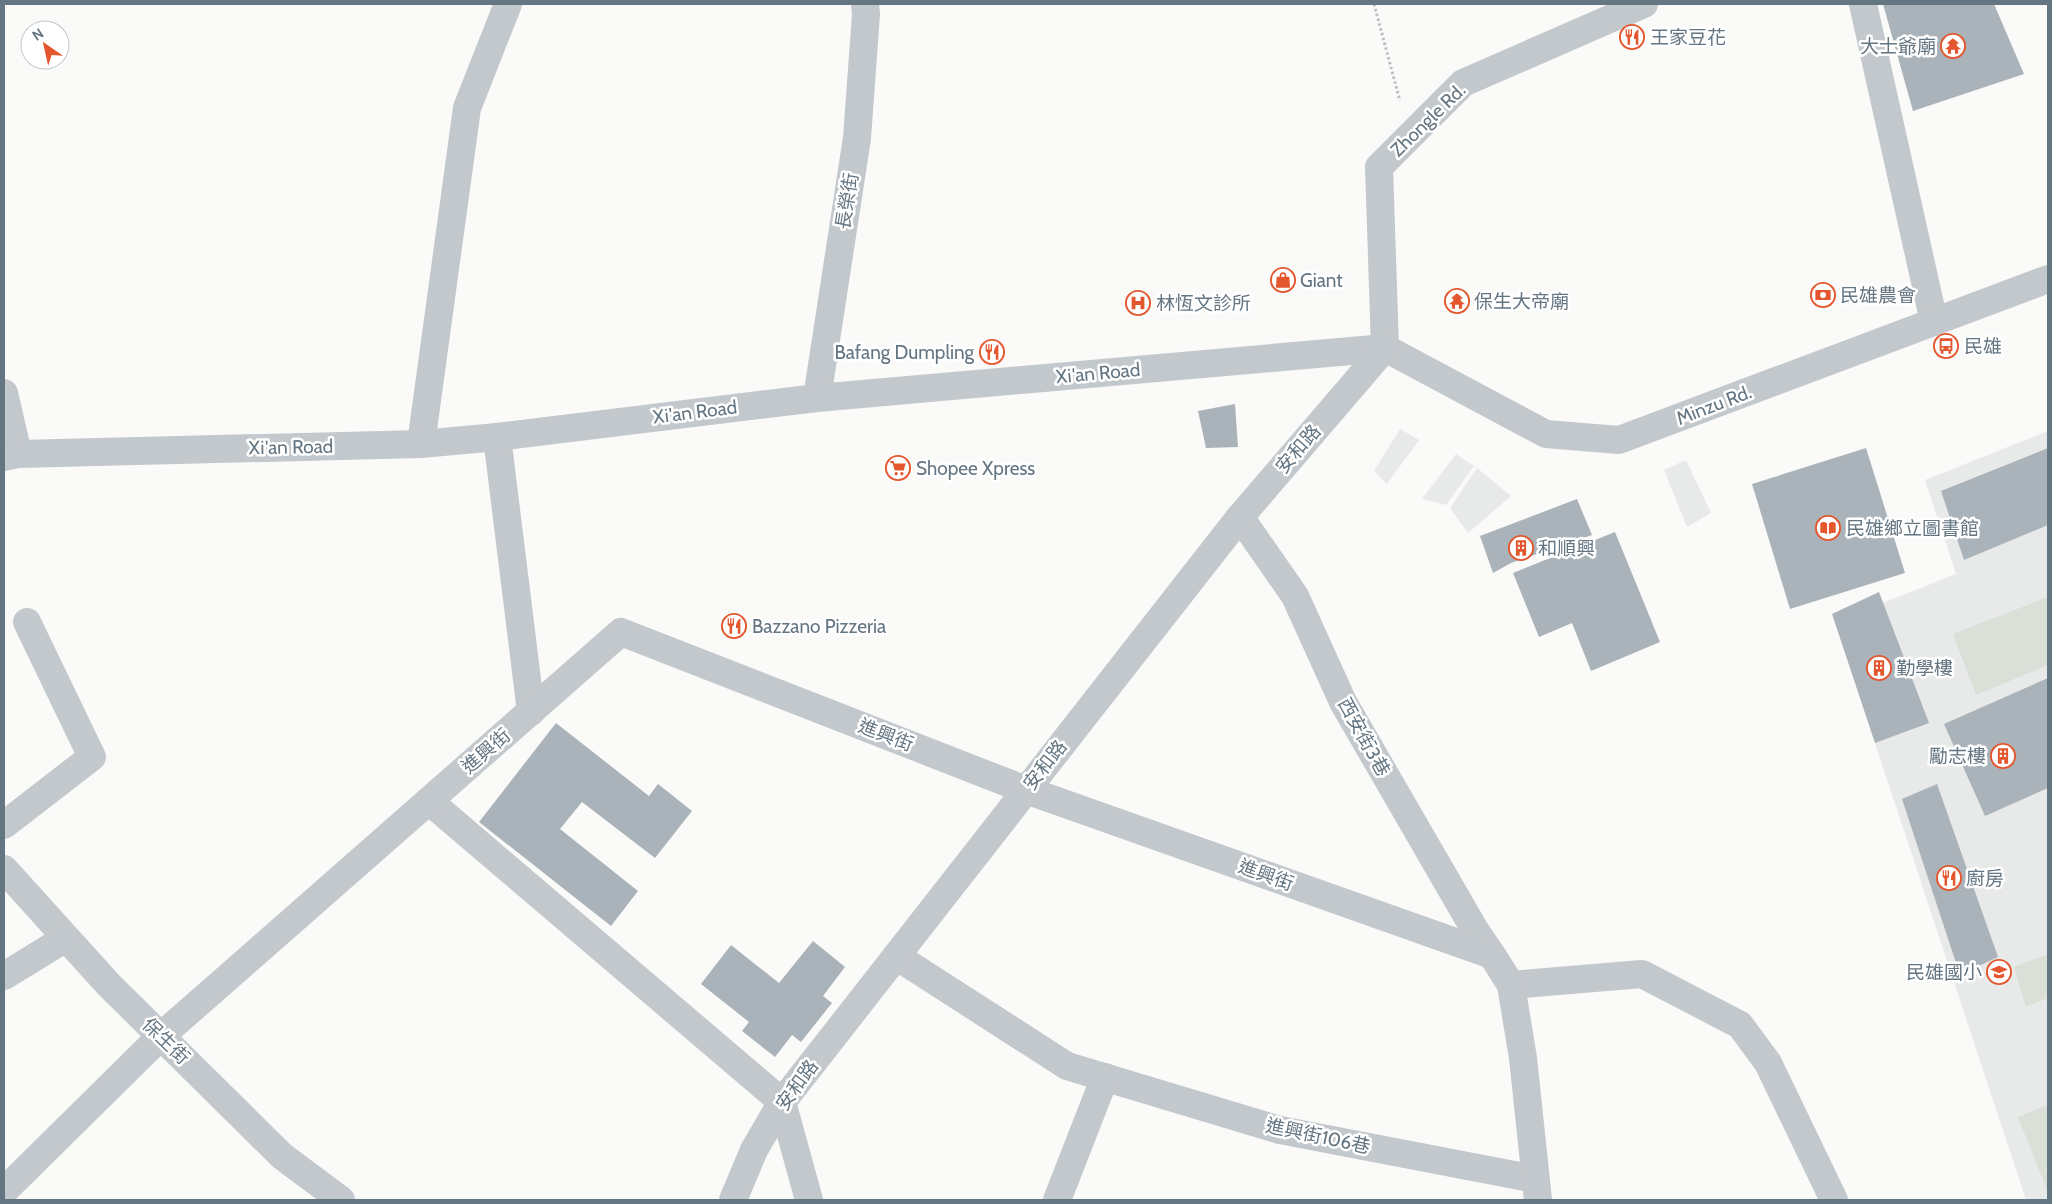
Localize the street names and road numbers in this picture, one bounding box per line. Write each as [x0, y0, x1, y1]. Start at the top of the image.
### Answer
street label: Zhongle Rd. [1386, 79, 1470, 161]
street label: 長榮街 [831, 171, 863, 231]
street label: Xi'an Road [1055, 358, 1141, 388]
street label: Minzu Rd. [1673, 380, 1755, 430]
street label: Xi'an Road [652, 395, 738, 429]
street label: 安和路 [1271, 420, 1325, 478]
street label: Xi'an Road [249, 435, 333, 459]
street label: 西安街3巷 [1333, 694, 1395, 780]
street label: 進興街 [855, 714, 917, 756]
street label: 進興街 [457, 724, 515, 778]
street label: 安和路 [1018, 735, 1072, 795]
street label: 進興街 [1235, 854, 1297, 896]
street label: 保生街 [138, 1013, 194, 1069]
street label: 安和路 [771, 1055, 823, 1115]
street label: 進興街106巷 [1264, 1114, 1372, 1158]

